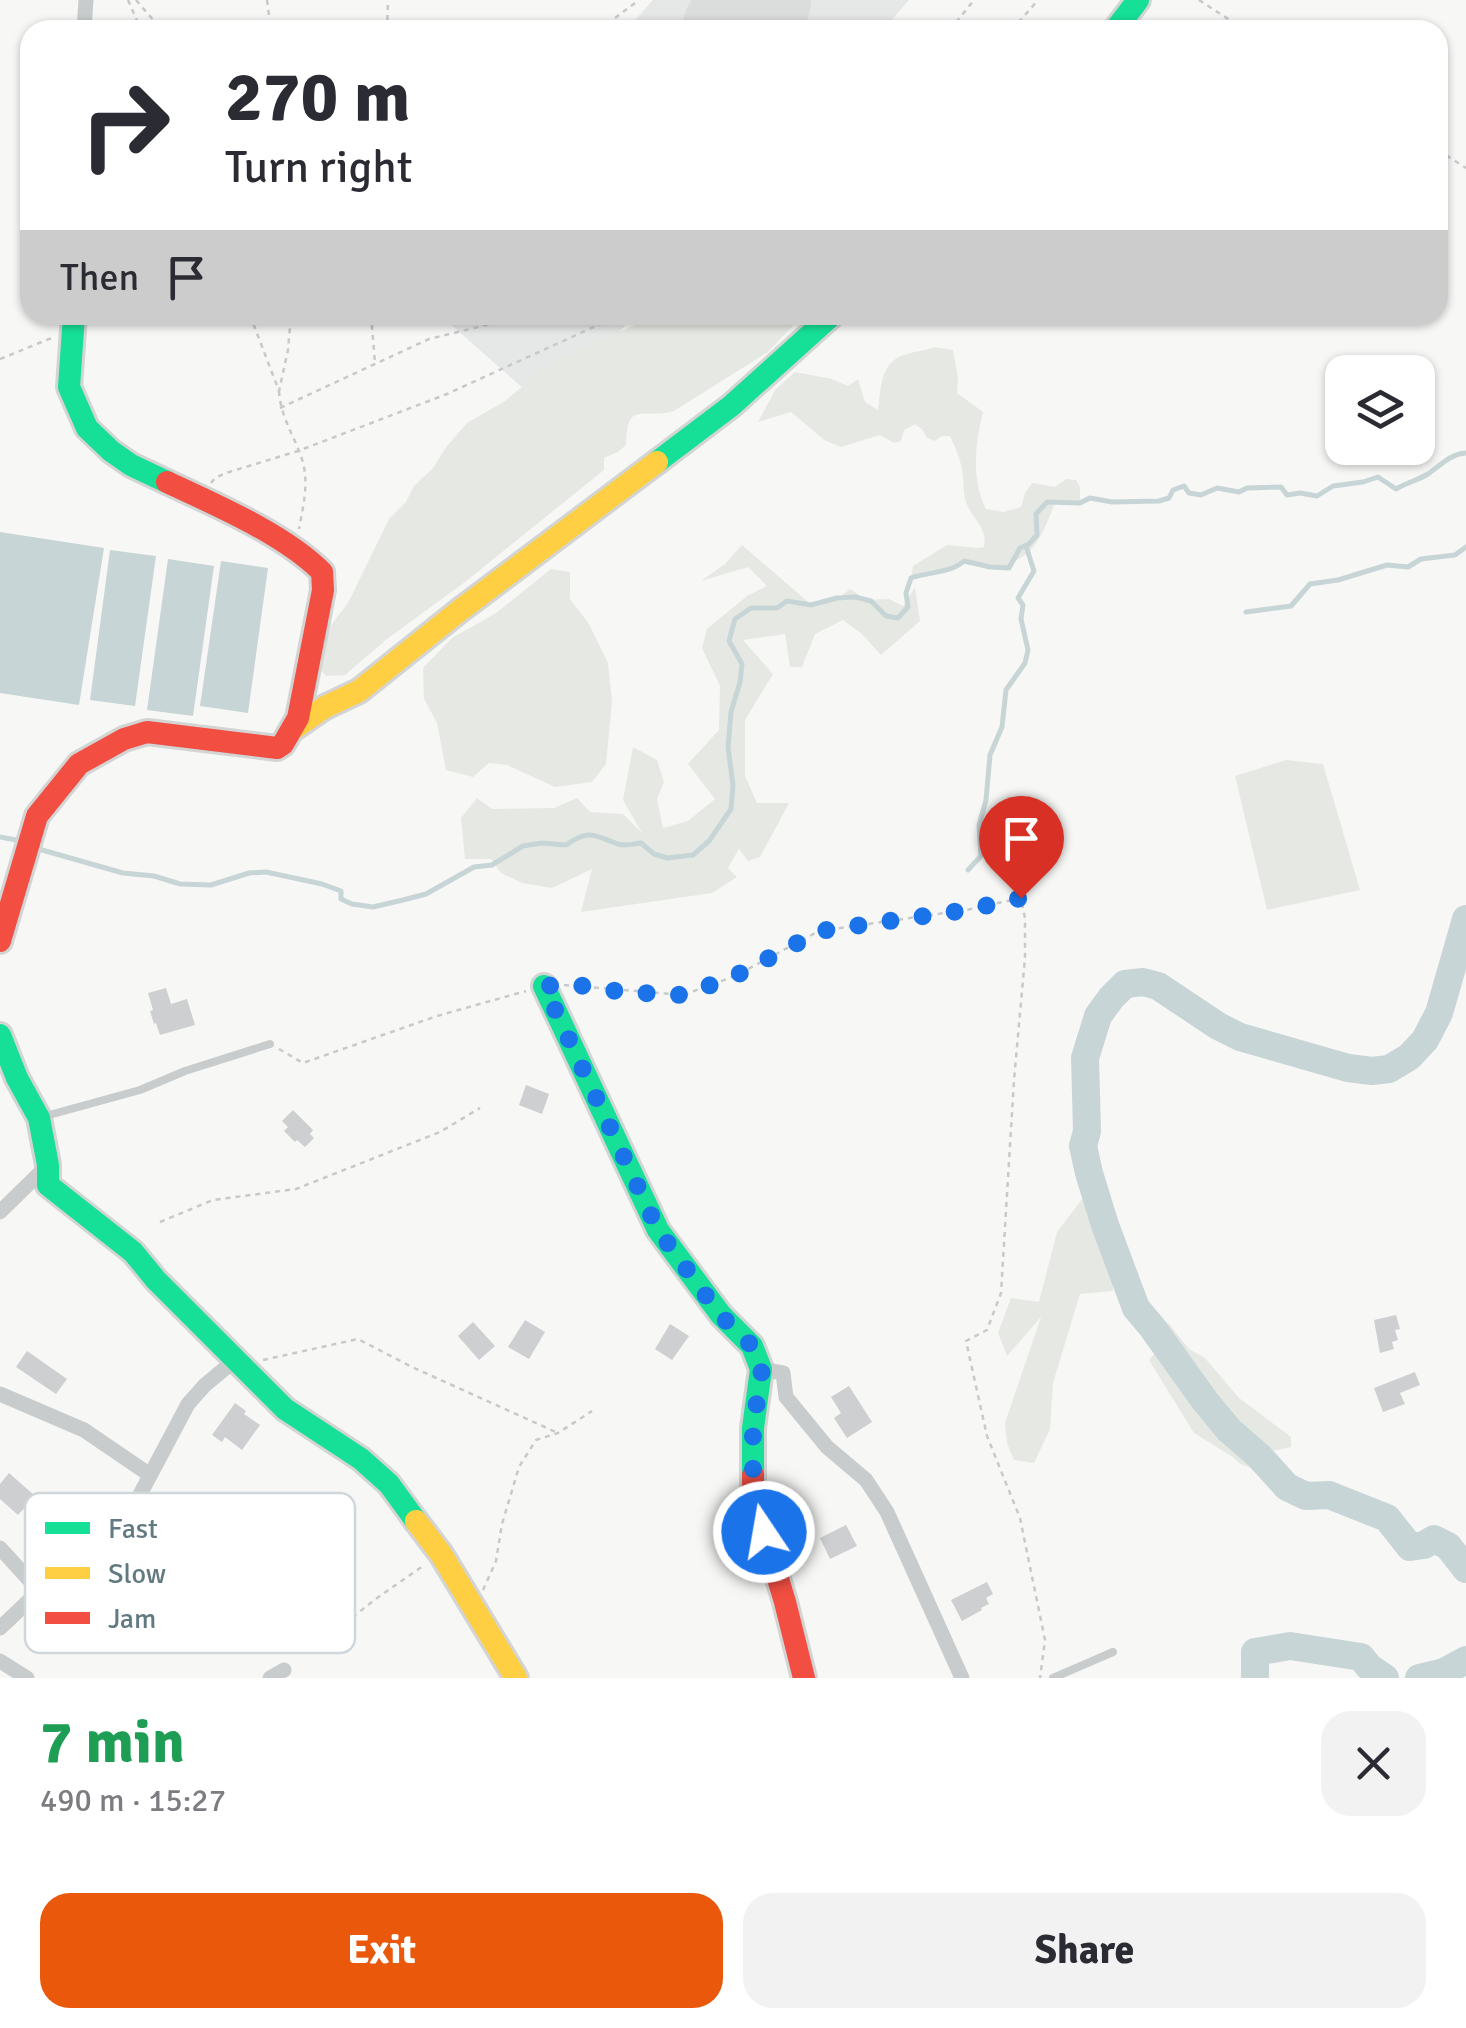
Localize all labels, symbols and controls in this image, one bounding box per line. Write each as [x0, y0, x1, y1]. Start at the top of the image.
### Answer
text: 270 m [225, 54, 410, 140]
icon: right [60, 60, 190, 190]
text: Turn right [225, 140, 413, 195]
icon: arrive [159, 250, 214, 305]
text: Then [60, 254, 139, 301]
map controls [1325, 355, 1435, 465]
button: layers [1325, 355, 1435, 465]
pin [979, 796, 1064, 899]
icon: arrive [994, 811, 1049, 866]
position arrow [712, 1480, 816, 1584]
legend [25, 1493, 355, 1653]
text: Fast [108, 1512, 158, 1546]
text: Slow [108, 1557, 166, 1591]
text: Jam [108, 1602, 156, 1636]
text: 7 min [40, 1706, 185, 1780]
button: close [1321, 1711, 1426, 1816]
text: 490 m · 15:27 [40, 1781, 226, 1820]
button: Exit [40, 1893, 723, 2008]
button: Share [743, 1893, 1426, 2008]

